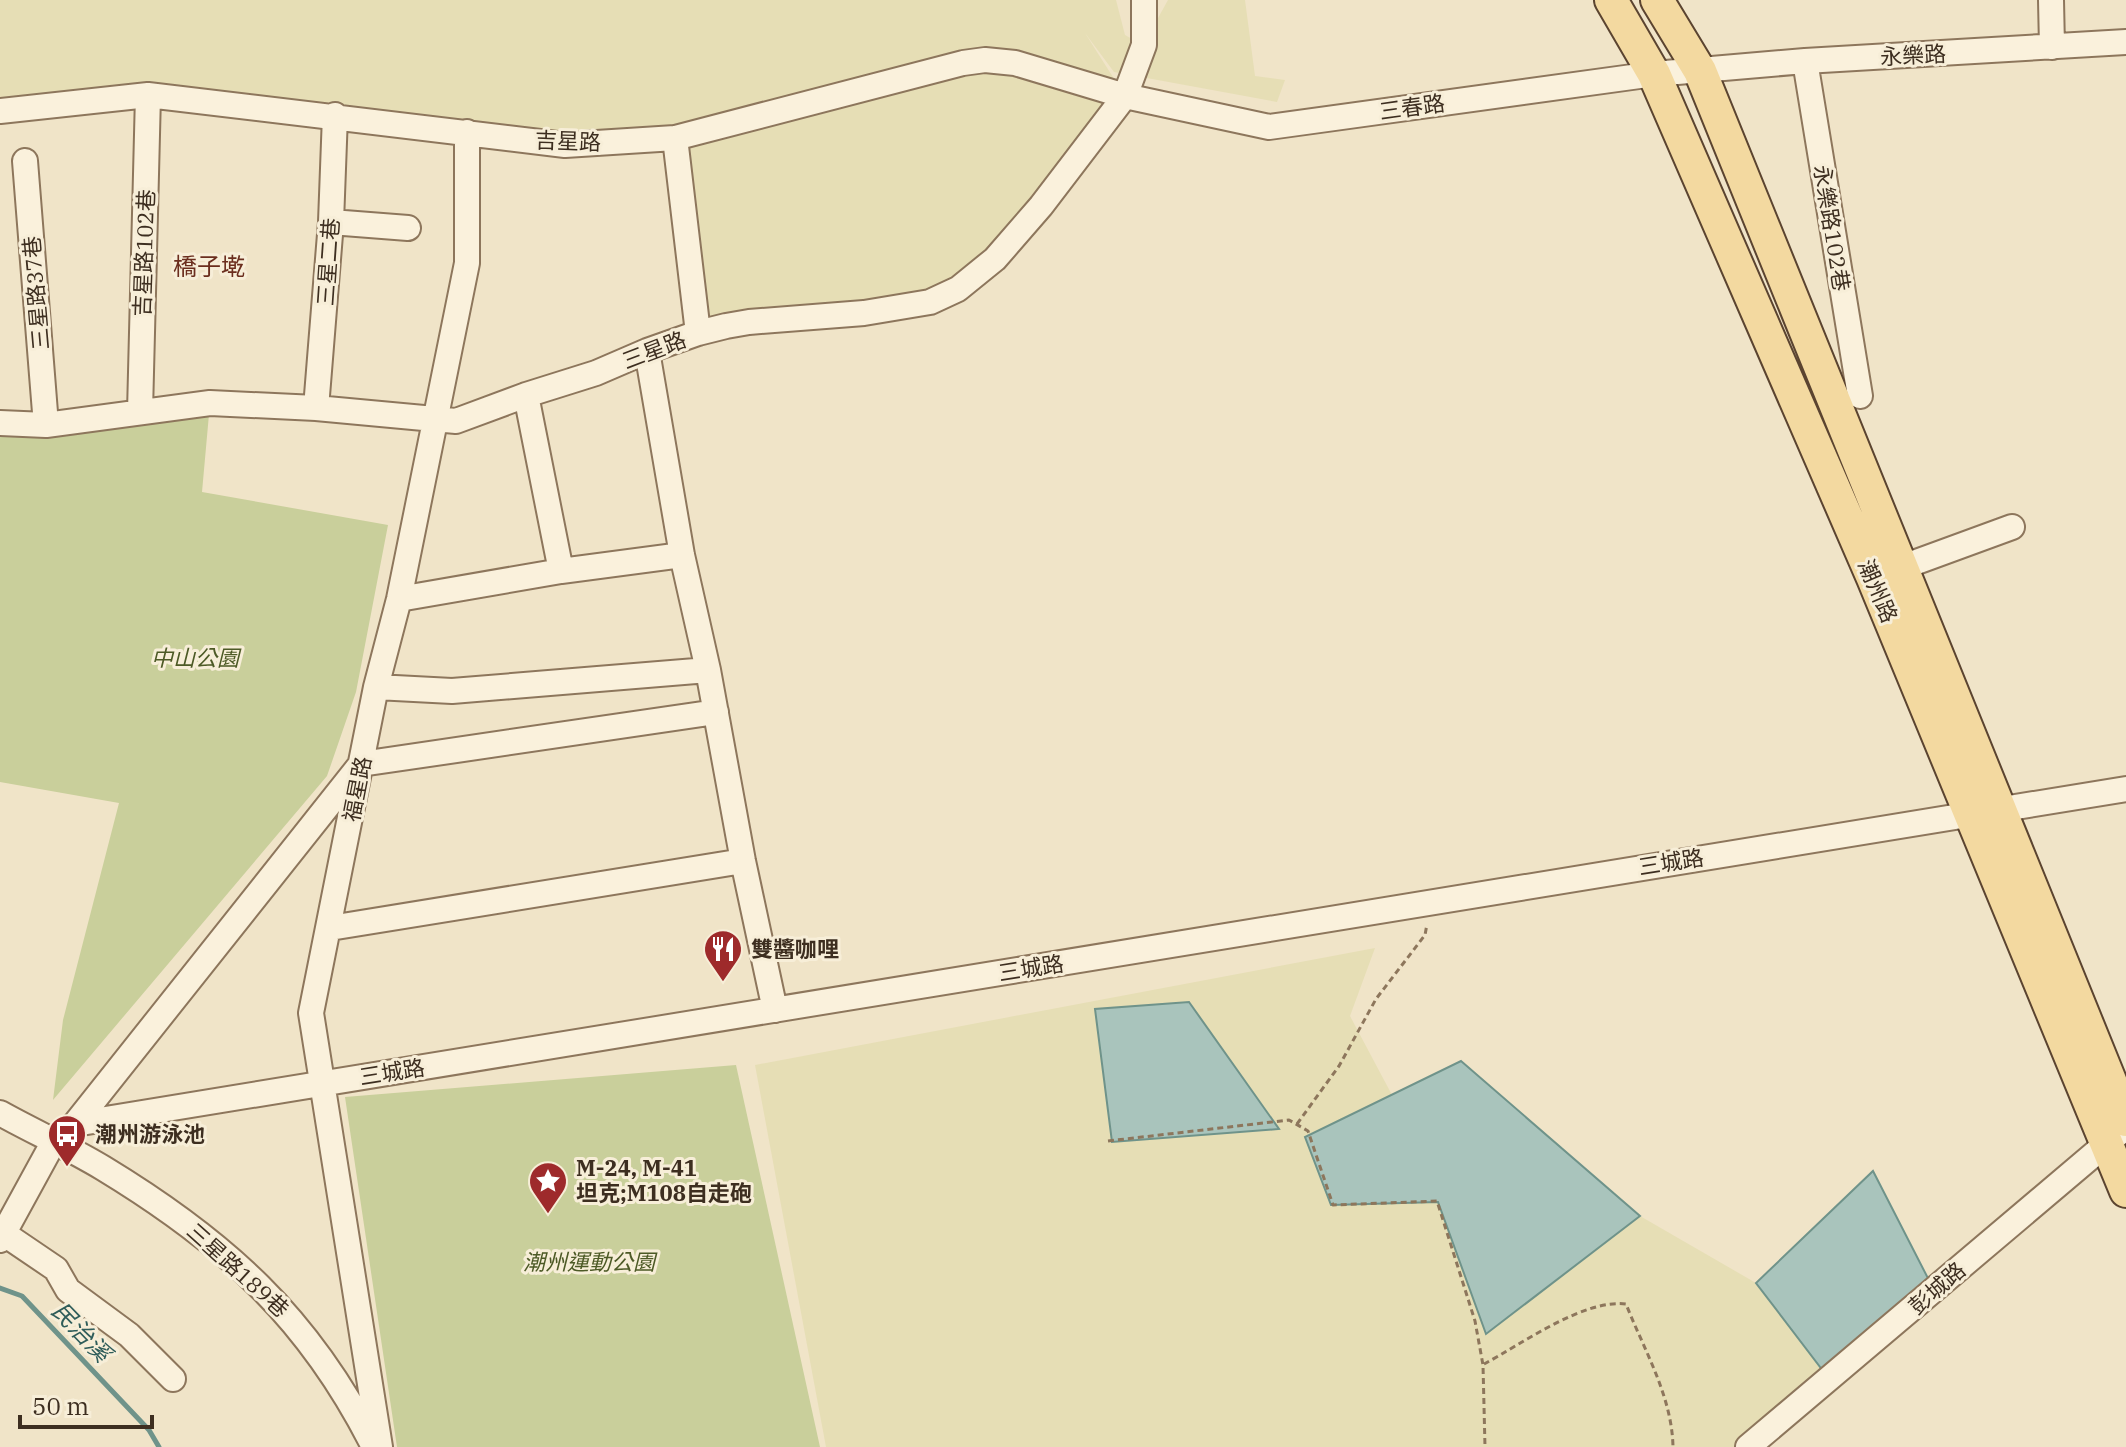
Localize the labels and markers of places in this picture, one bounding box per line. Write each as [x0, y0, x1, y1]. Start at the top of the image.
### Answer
restaurant icon: 雙醬咖哩 [702, 928, 744, 983]
place label: 雙醬咖哩 [751, 934, 839, 963]
bus stop icon: 潮州游泳池 [46, 1113, 88, 1168]
place label: 潮州游泳池 [95, 1119, 205, 1148]
place label: M-24, M-41 坦克;M108自走砲 [576, 1153, 752, 1207]
place icon: M-24, M-41 坦克;M108自走砲 [527, 1160, 569, 1215]

